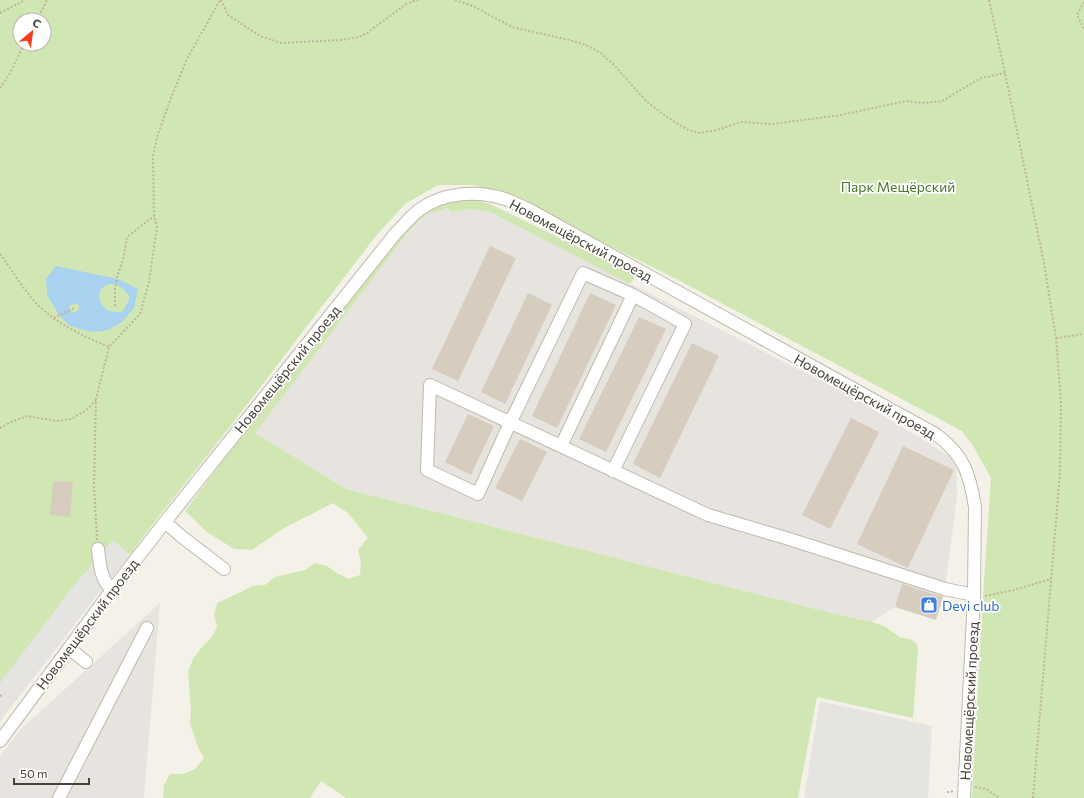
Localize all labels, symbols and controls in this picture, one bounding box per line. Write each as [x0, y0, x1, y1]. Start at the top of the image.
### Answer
north arrow [12, 12, 52, 52]
text: С [31, 15, 44, 31]
park label: Парк Мещёрский [841, 178, 955, 195]
street label: Новомещёрский проезд [507, 195, 655, 285]
street label: Новомещёрский проезд [230, 302, 344, 436]
street label: Новомещёрский проезд [791, 350, 939, 442]
street label: Новомещёрский проезд [32, 555, 142, 693]
shop icon: Devi club [919, 595, 939, 615]
place label: Devi club [942, 597, 1000, 614]
street label: Новомещёрский проезд [956, 621, 982, 781]
scale bar [14, 760, 89, 786]
text: 50 m [20, 766, 48, 780]

